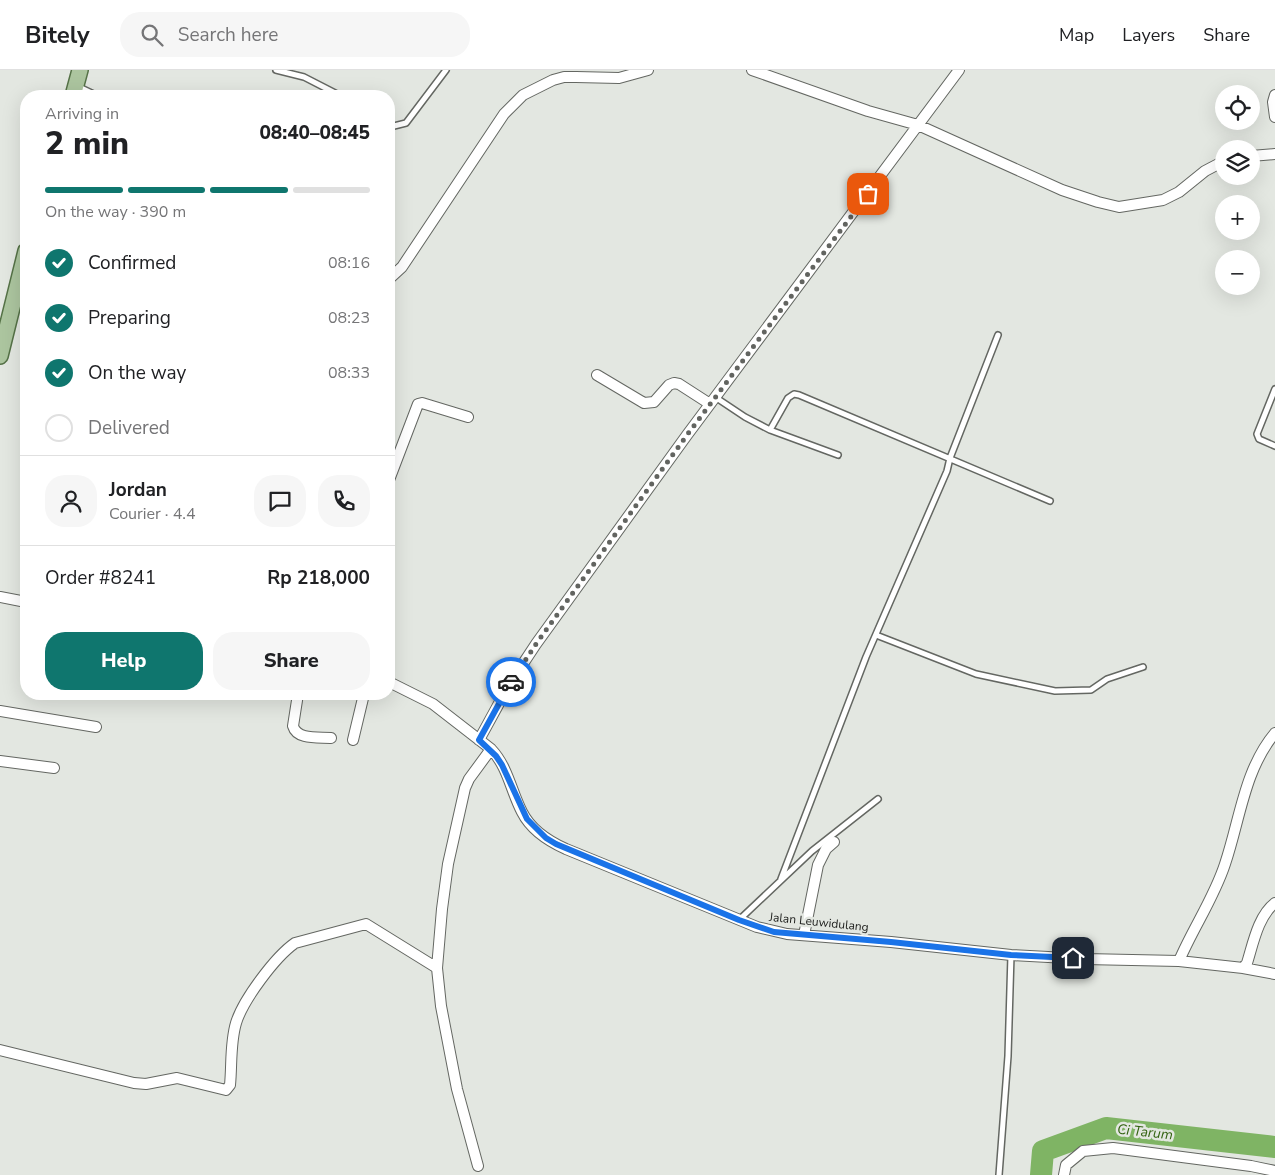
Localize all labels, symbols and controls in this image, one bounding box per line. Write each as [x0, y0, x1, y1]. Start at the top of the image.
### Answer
search box [120, 12, 470, 57]
text: Bitely [25, 19, 90, 51]
icon: search [138, 21, 166, 49]
text: Search here [178, 22, 278, 48]
text: Map [1059, 23, 1094, 47]
text: Layers [1122, 23, 1175, 47]
text: Share [1203, 23, 1250, 47]
map controls [1215, 85, 1260, 295]
button: locate [1215, 85, 1260, 130]
text: Arriving in [45, 103, 119, 125]
text: 08:40–08:45 [259, 120, 370, 146]
text: 2 min [45, 122, 129, 165]
button: layers [1215, 140, 1260, 185]
pin [847, 173, 889, 215]
icon: bag [854, 180, 882, 208]
button: + [1215, 195, 1260, 240]
text: On the way · 390 m [45, 201, 186, 223]
icon: check [45, 249, 73, 277]
text: Confirmed [88, 250, 176, 276]
button: − [1215, 250, 1260, 295]
text: 08:16 [328, 252, 370, 274]
icon: check [45, 304, 73, 332]
text: Preparing [88, 305, 171, 331]
text: 08:23 [328, 307, 370, 329]
icon: check [45, 359, 73, 387]
text: On the way [88, 360, 186, 386]
text: 08:33 [328, 362, 370, 384]
text: Delivered [88, 415, 170, 441]
button: person [45, 475, 97, 527]
button: chat [254, 475, 306, 527]
button: phone [318, 475, 370, 527]
text: Jordan [109, 477, 167, 503]
text: Courier · 4.4 [109, 503, 195, 525]
text: Order #8241 [45, 565, 156, 591]
text: Rp 218,000 [267, 565, 370, 591]
button: Help [45, 632, 203, 690]
button: Share [213, 632, 370, 690]
courier [486, 657, 536, 707]
icon: car [497, 668, 525, 696]
street label: Jalan Leuwidulang [767, 909, 870, 935]
pin [1052, 937, 1094, 979]
icon: home [1059, 944, 1087, 972]
water label: Ci Tarum [1116, 1120, 1174, 1144]

